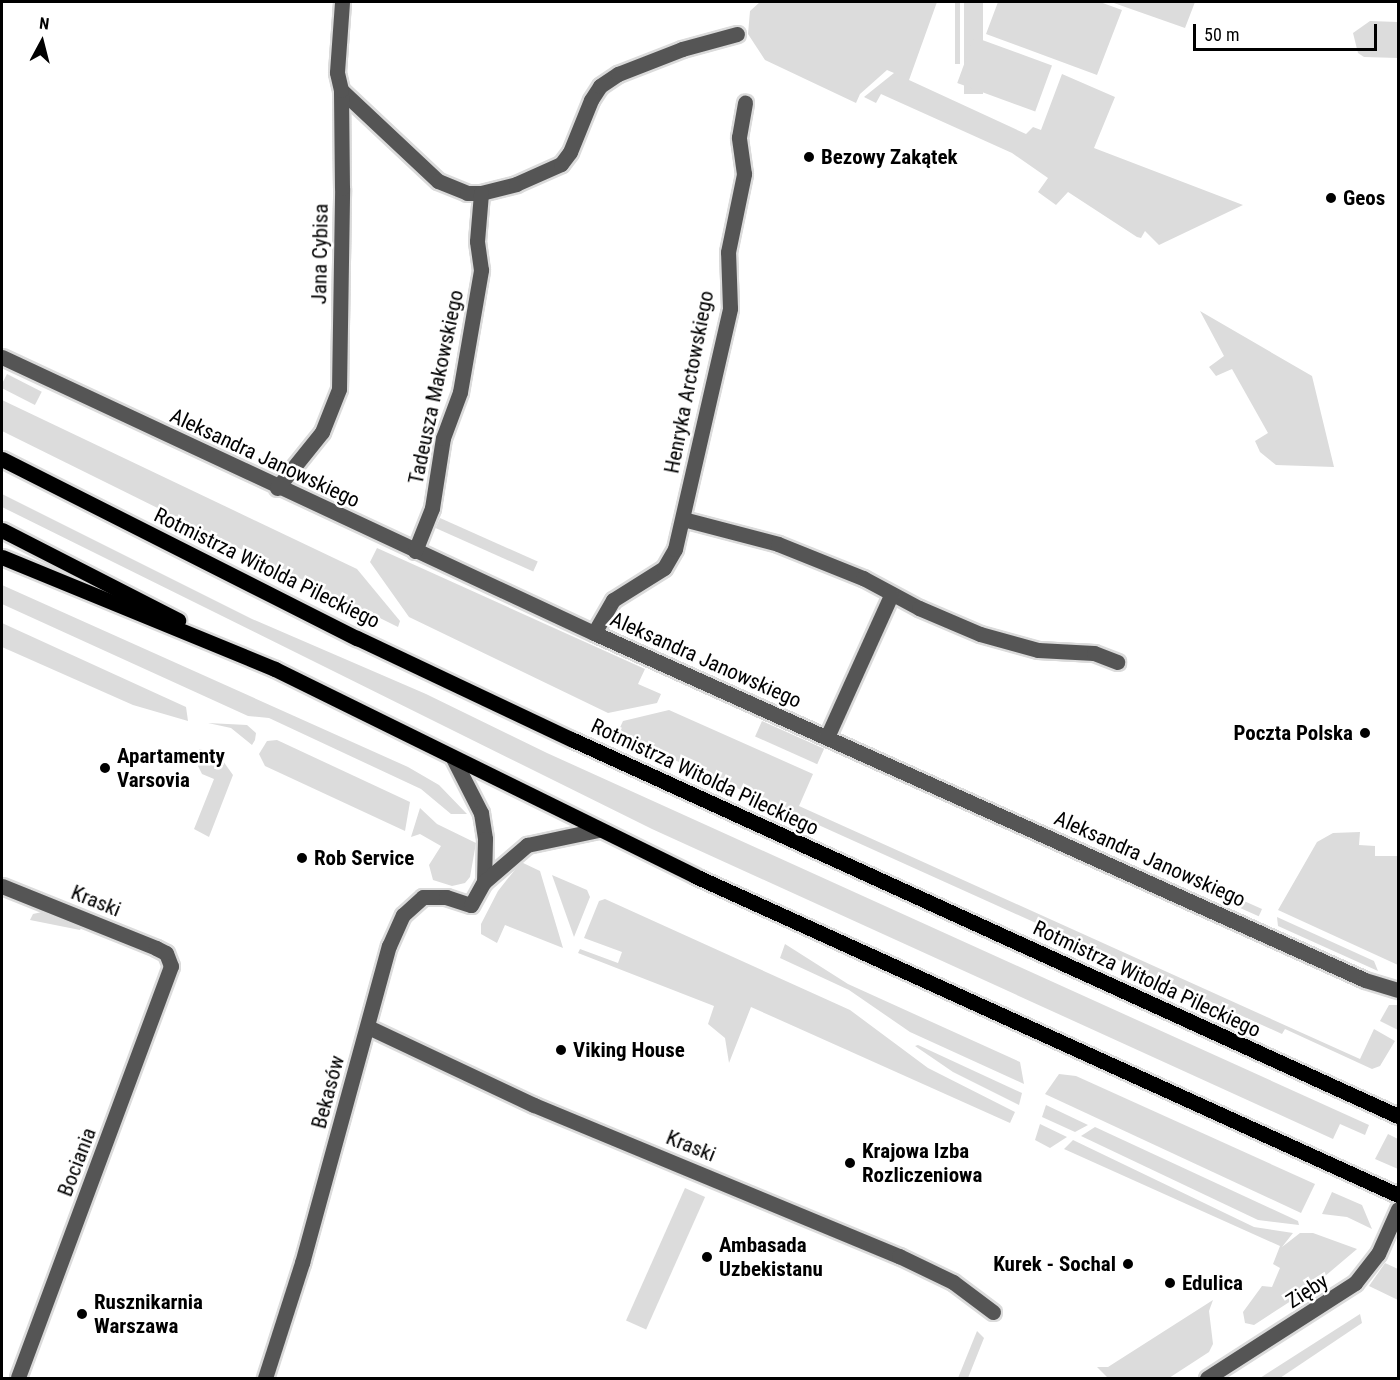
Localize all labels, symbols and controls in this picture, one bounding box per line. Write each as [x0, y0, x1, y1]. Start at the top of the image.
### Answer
north arrow [12, 12, 72, 72]
scale bar [1196, 12, 1380, 50]
text: N [38, 14, 50, 34]
text: 50 m [1204, 24, 1239, 45]
place label: Bezowy Zakątek [821, 144, 958, 170]
marker: Bezowy Zakątek [802, 150, 816, 164]
place label: Geos [1343, 185, 1385, 211]
marker: Geos [1324, 191, 1338, 205]
street label: Jana Cybisa [307, 203, 333, 305]
street label: Tadeusza Makowskiego [403, 287, 469, 487]
street label: Henryka Arctowskiego [659, 289, 719, 475]
street label: Aleksandra Janowskiego [166, 403, 364, 513]
street label: Rotmistrza Witolda Pileckiego [150, 502, 384, 634]
street label: Aleksandra Janowskiego [607, 606, 805, 714]
street label: Rotmistrza Witolda Pileckiego [587, 713, 823, 841]
place label: Poczta Polska [1233, 720, 1353, 746]
marker: Poczta Polska [1358, 726, 1372, 740]
place label: Apartamenty Varsovia [117, 743, 225, 793]
marker: Apartamenty Varsovia [98, 761, 112, 775]
street label: Aleksandra Janowskiego [1051, 805, 1249, 913]
place label: Rob Service [314, 845, 414, 871]
marker: Rob Service [295, 851, 309, 865]
street label: Kraski [67, 880, 125, 922]
street label: Rotmistrza Witolda Pileckiego [1029, 915, 1265, 1043]
place label: Viking House [573, 1037, 685, 1063]
marker: Viking House [554, 1043, 568, 1057]
street label: Bekasów [306, 1053, 350, 1131]
street label: Bociania [52, 1124, 102, 1200]
street label: Kraski [662, 1125, 720, 1167]
place label: Krajowa Izba Rozliczeniowa [862, 1138, 982, 1188]
marker: Krajowa Izba Rozliczeniowa [843, 1156, 857, 1170]
place label: Ambasada Uzbekistanu [719, 1232, 823, 1282]
marker: Ambasada Uzbekistanu [700, 1250, 714, 1264]
place label: Kurek - Sochal [993, 1251, 1116, 1277]
marker: Kurek - Sochal [1121, 1257, 1135, 1271]
street label: Zięby [1281, 1268, 1333, 1314]
place label: Edulica [1182, 1270, 1243, 1296]
marker: Edulica [1163, 1276, 1177, 1290]
place label: Rusznikarnia Warszawa [94, 1289, 203, 1339]
marker: Rusznikarnia Warszawa [75, 1307, 89, 1321]

